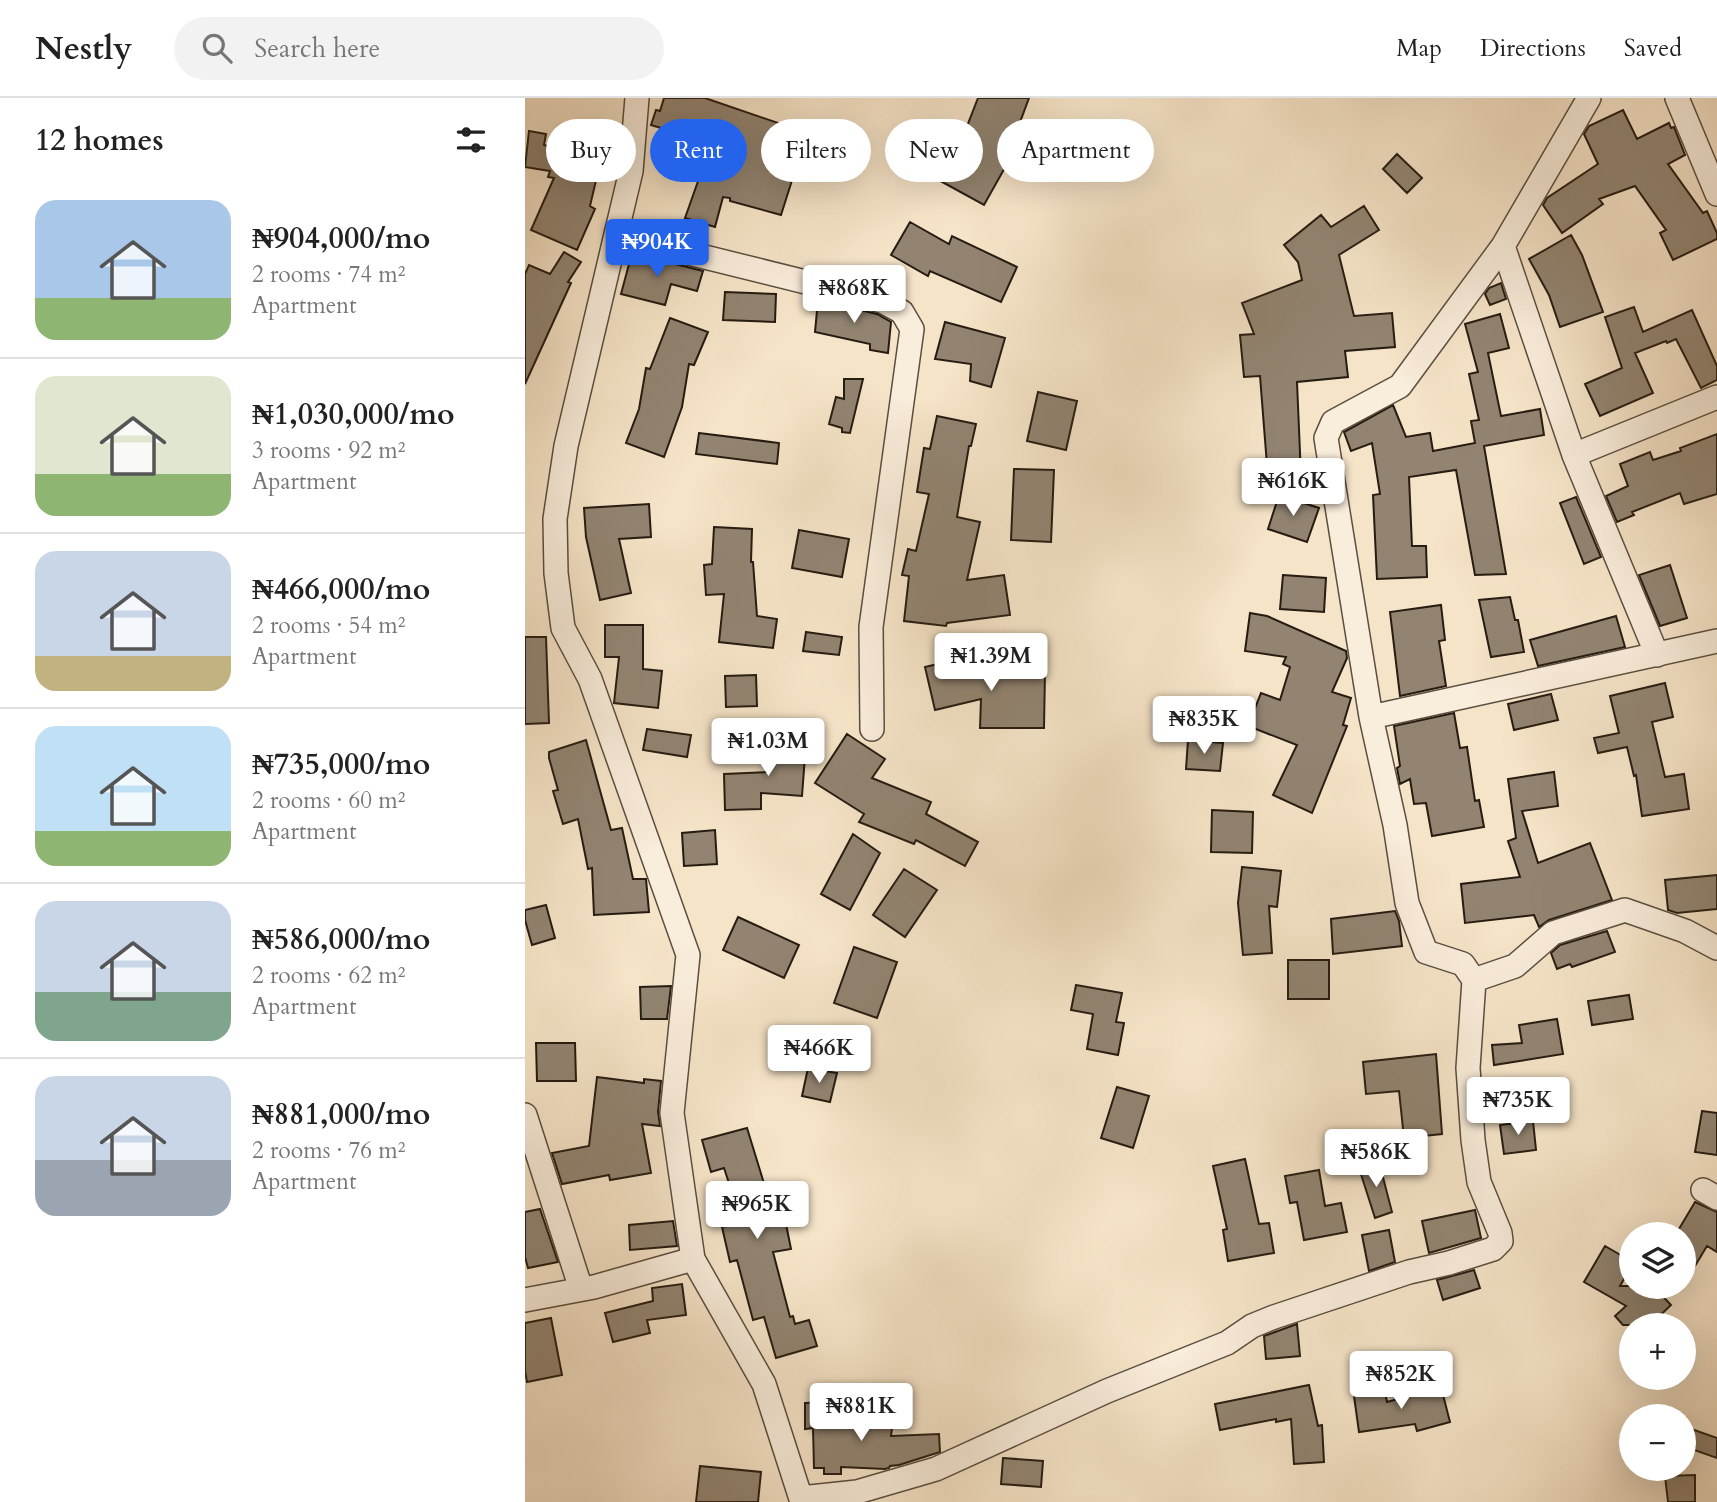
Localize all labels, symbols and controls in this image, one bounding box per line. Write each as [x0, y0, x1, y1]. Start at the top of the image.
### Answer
search box [174, 17, 664, 80]
text: Nestly [35, 26, 132, 71]
icon: search [198, 29, 236, 67]
text: Search here [254, 31, 380, 66]
text: Map [1396, 32, 1442, 65]
text: Directions [1480, 32, 1586, 65]
text: Saved [1624, 32, 1682, 65]
chip: Buy [546, 119, 636, 182]
chip: Rent [650, 119, 747, 182]
chip: Filters [761, 119, 871, 182]
chip: New [885, 119, 983, 182]
chip: Apartment [997, 119, 1154, 182]
text: 12 homes [35, 120, 164, 161]
icon: filters [452, 121, 490, 159]
text: ₦904,000/mo [252, 218, 430, 259]
pin: ₦904K [608, 220, 706, 279]
text: ₦904K [622, 226, 692, 257]
icon: home [91, 228, 175, 312]
text: 2 rooms · 74 m² [252, 259, 405, 290]
pin: ₦868K [805, 266, 903, 325]
text: ₦868K [819, 272, 889, 303]
text: Apartment [252, 290, 356, 321]
text: ₦1,030,000/mo [252, 394, 455, 435]
icon: home [91, 404, 175, 488]
text: 3 rooms · 92 m² [252, 435, 405, 466]
pin: ₦616K [1244, 458, 1342, 518]
text: ₦616K [1258, 465, 1328, 496]
text: Apartment [252, 466, 356, 497]
text: ₦466,000/mo [252, 569, 430, 610]
icon: home [91, 579, 175, 663]
text: 2 rooms · 54 m² [252, 610, 405, 641]
pin: ₦1.39M [934, 634, 1048, 693]
text: ₦1.39M [951, 640, 1031, 671]
text: Apartment [252, 641, 356, 672]
pin: ₦835K [1155, 696, 1253, 756]
text: ₦835K [1169, 703, 1239, 734]
pin: ₦1.03M [711, 718, 825, 778]
text: ₦1.03M [728, 725, 808, 756]
text: ₦735,000/mo [252, 744, 430, 785]
icon: home [91, 754, 175, 838]
text: 2 rooms · 60 m² [252, 785, 405, 816]
text: Apartment [252, 816, 356, 847]
text: ₦586,000/mo [252, 919, 430, 960]
icon: home [91, 929, 175, 1013]
text: 2 rooms · 62 m² [252, 960, 405, 991]
text: Apartment [252, 991, 356, 1022]
pin: ₦466K [770, 1026, 868, 1085]
text: ₦466K [784, 1032, 854, 1063]
pin: ₦735K [1469, 1077, 1567, 1137]
text: ₦735K [1483, 1084, 1553, 1115]
text: ₦881,000/mo [252, 1094, 430, 1135]
icon: home [91, 1104, 175, 1188]
pin: ₦586K [1327, 1130, 1425, 1189]
text: 2 rooms · 76 m² [252, 1135, 405, 1166]
text: ₦586K [1341, 1136, 1411, 1167]
text: Apartment [252, 1166, 356, 1197]
pin: ₦965K [708, 1182, 806, 1241]
text: ₦965K [722, 1188, 792, 1219]
map controls [1619, 1222, 1696, 1481]
button: layers [1619, 1222, 1696, 1299]
button: + [1619, 1313, 1696, 1390]
pin: ₦852K [1352, 1352, 1450, 1411]
text: ₦852K [1366, 1358, 1436, 1389]
pin: ₦881K [812, 1384, 910, 1443]
text: ₦881K [826, 1390, 896, 1421]
button: − [1619, 1404, 1696, 1481]

